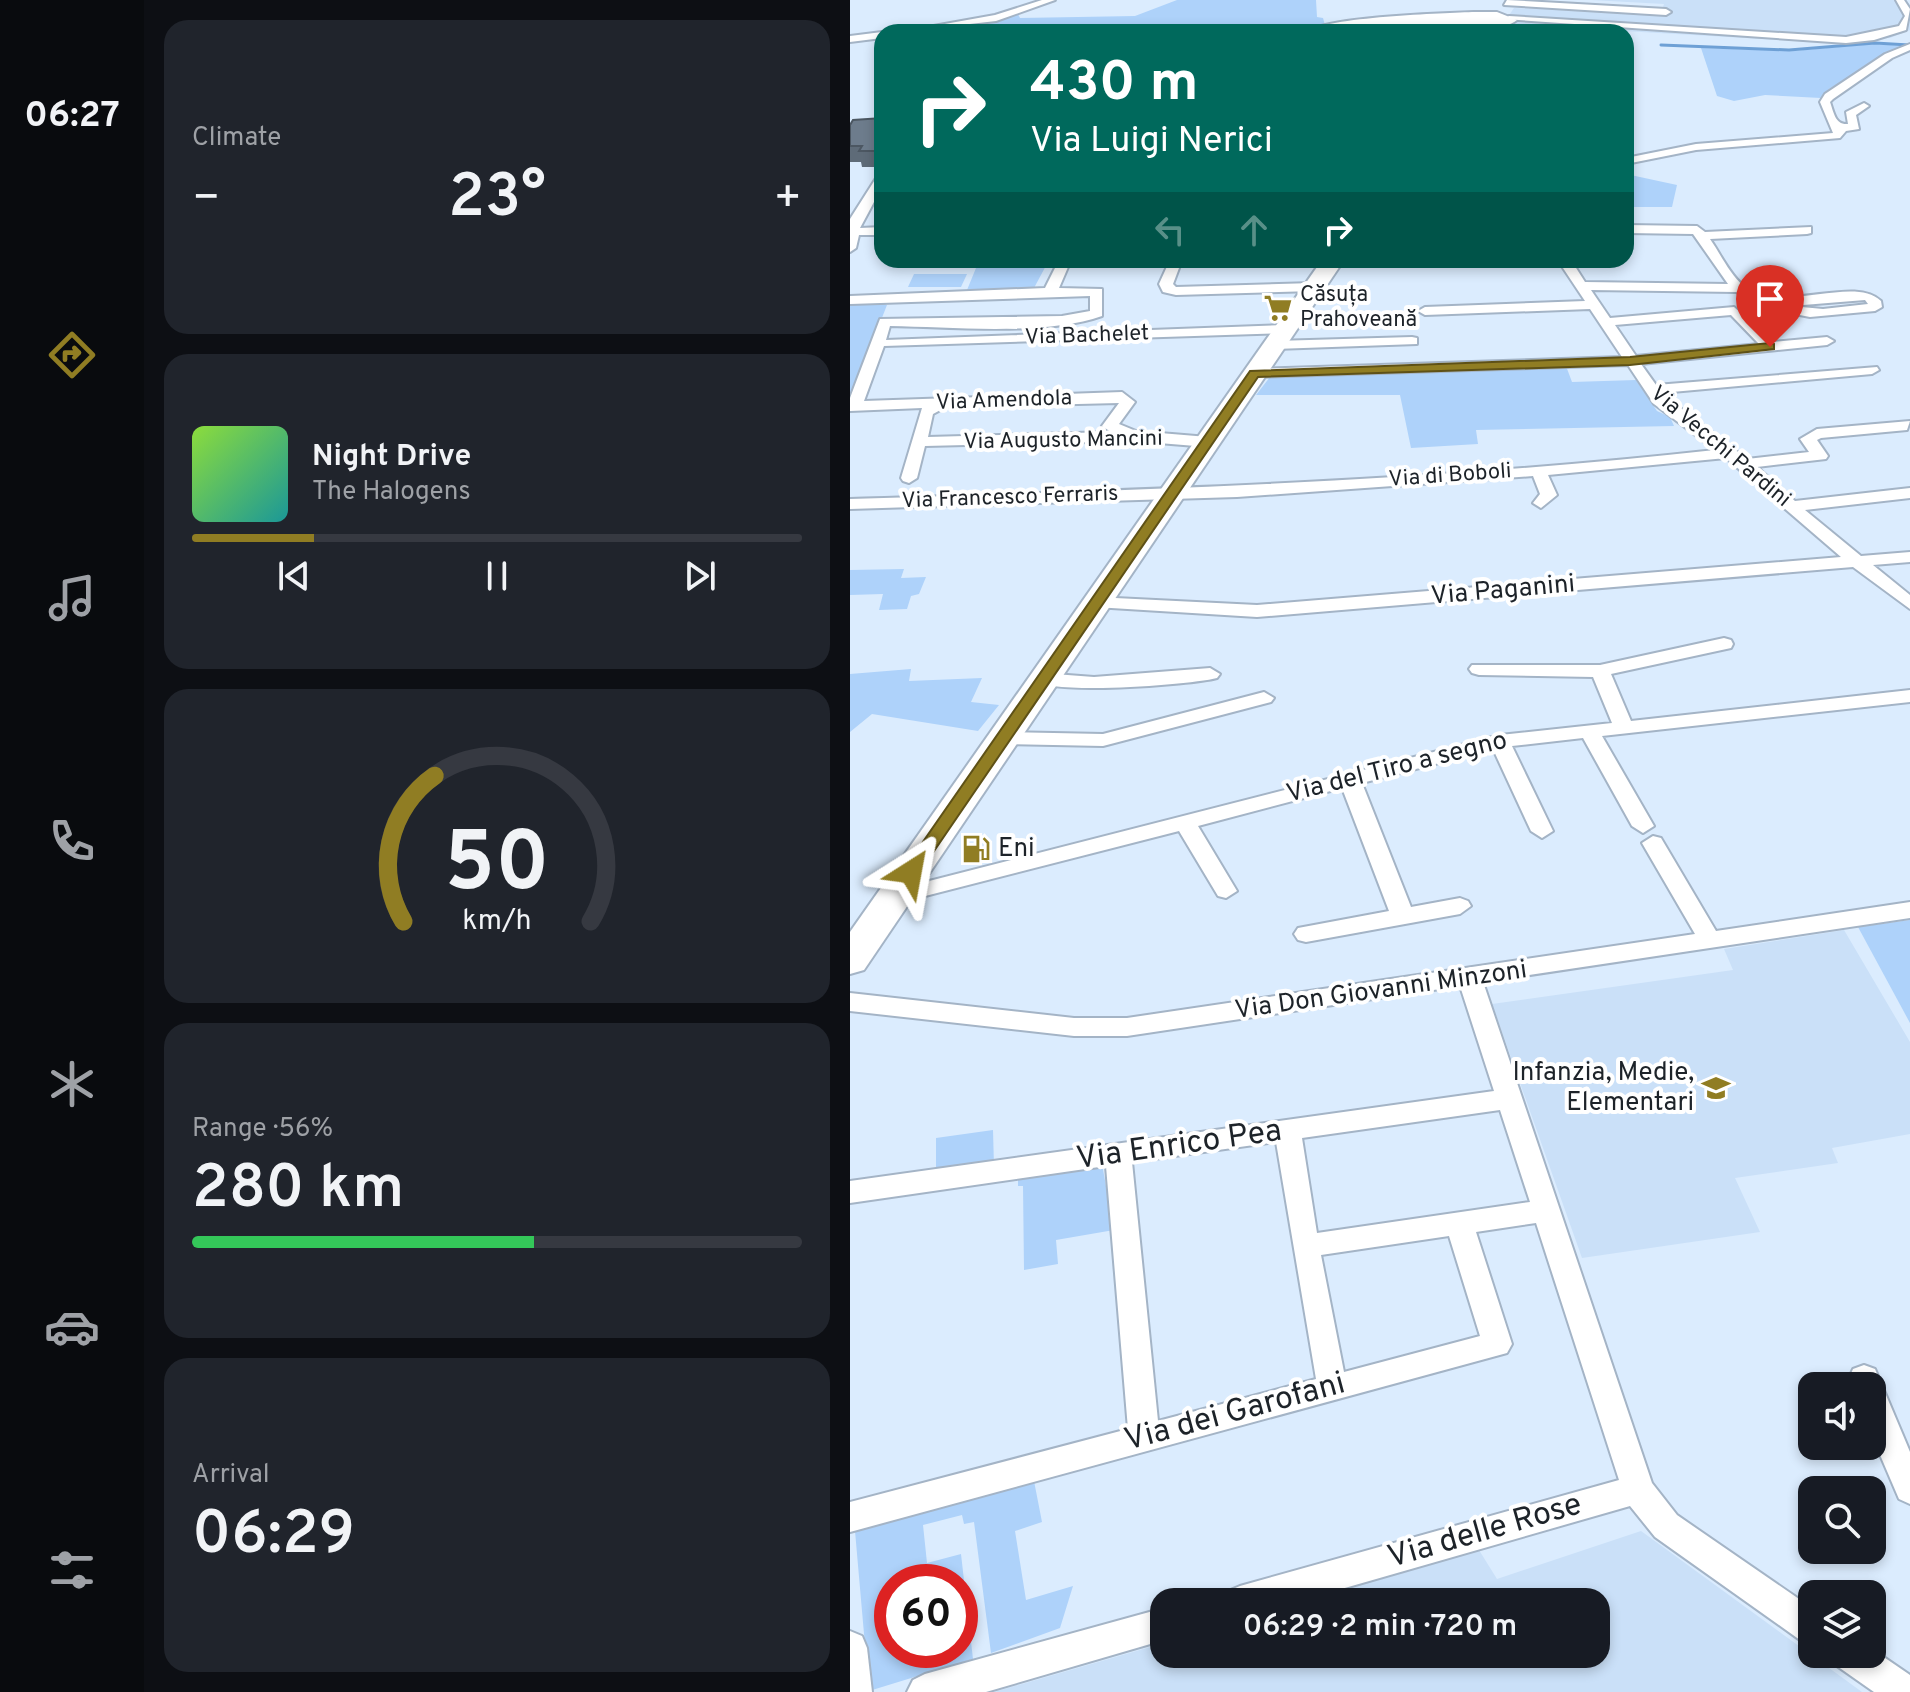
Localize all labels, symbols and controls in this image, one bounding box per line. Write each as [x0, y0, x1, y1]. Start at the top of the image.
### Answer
text: 430 m [1030, 50, 1199, 120]
icon: right [898, 56, 1002, 160]
text: 06:27 [24, 94, 120, 140]
text: Via Luigi Nerici [1030, 119, 1273, 165]
text: Climate [192, 122, 281, 155]
text: 23° [448, 162, 546, 238]
text: − [192, 172, 220, 228]
text: + [774, 172, 802, 228]
icon: left [1148, 208, 1192, 252]
icon: ahead [1232, 208, 1276, 252]
icon: right [1316, 208, 1360, 252]
pin [1736, 265, 1804, 347]
icon: arrive [1748, 277, 1792, 321]
place label: Căsuța Prahoveană [1300, 282, 1417, 334]
supermarket icon: Căsuța Prahoveană [1263, 293, 1293, 323]
street label: Via Bachelet [1024, 320, 1150, 352]
icon: directions [44, 327, 100, 383]
street label: Via Vecchi Pardini [1644, 380, 1796, 514]
street label: Via Amendola [935, 385, 1073, 417]
street label: Via Augusto Mancini [963, 426, 1163, 456]
text: Night Drive [312, 439, 471, 476]
street label: Via di Boboli [1388, 458, 1512, 494]
text: The Halogens [312, 476, 471, 509]
street label: Via Francesco Ferraris [901, 481, 1119, 515]
icon: previous [272, 554, 316, 598]
icon: pause [475, 554, 519, 598]
icon: next [678, 554, 722, 598]
street label: Via Paganini [1430, 568, 1576, 614]
icon: music [44, 570, 100, 626]
street label: Via del Tiro a segno [1283, 725, 1511, 811]
icon: phone [44, 813, 100, 869]
text: 50 [444, 815, 550, 920]
position arrow [869, 830, 953, 914]
place label: Eni [998, 833, 1035, 866]
fuel station icon: Eni [961, 834, 991, 864]
text: km/h [462, 904, 532, 940]
street label: Via Don Giovanni Minzoni [1233, 954, 1529, 1028]
icon: climate [44, 1056, 100, 1112]
place label: Infanzia, Medie, Elementari [1512, 1057, 1694, 1120]
school or university icon: Infanzia, Medie, Elementari [1701, 1073, 1731, 1103]
street label: Via Enrico Pea [1074, 1112, 1284, 1180]
text: Range · 56% [192, 1113, 333, 1146]
text: 280 km [192, 1153, 404, 1229]
icon: car [44, 1299, 100, 1355]
street label: Via dei Garofani [1120, 1364, 1350, 1462]
map controls [1798, 1372, 1886, 1668]
button: sound [1798, 1372, 1886, 1460]
text: Arrival [192, 1459, 270, 1492]
button: search [1798, 1476, 1886, 1564]
street label: Via delle Rose [1383, 1485, 1587, 1579]
text: 06:29 [192, 1499, 355, 1575]
icon: filters [44, 1542, 100, 1598]
speed limit sign: 60 [874, 1564, 978, 1668]
button: layers [1798, 1580, 1886, 1668]
text: 06:29 · 2 min · 720 m [1243, 1609, 1517, 1646]

